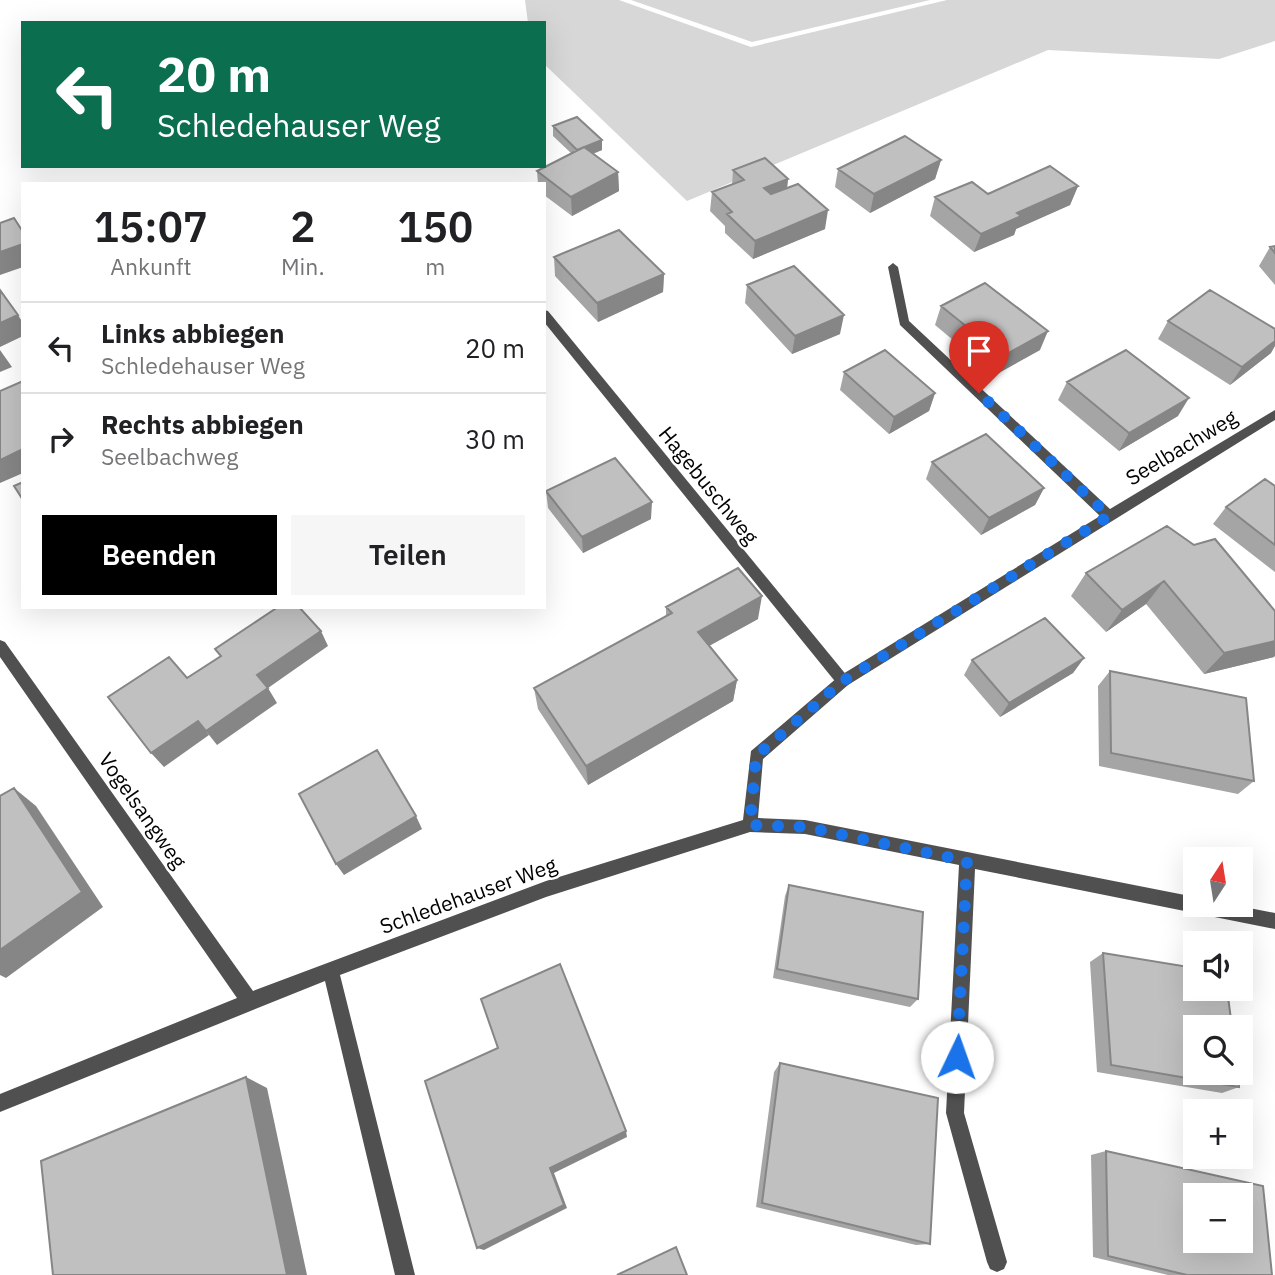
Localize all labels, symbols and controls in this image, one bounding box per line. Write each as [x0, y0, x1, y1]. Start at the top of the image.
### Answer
text: 20 m [157, 42, 271, 105]
icon: left [42, 49, 133, 140]
text: Schledehauser Weg [157, 104, 441, 146]
text: 15:07 [94, 199, 208, 254]
text: 2 [290, 199, 315, 254]
text: 150 [398, 199, 473, 254]
text: Ankunft [110, 251, 192, 281]
text: Min. [281, 251, 325, 281]
text: m [425, 251, 445, 281]
text: Links abbiegen [101, 316, 284, 350]
pin [949, 321, 1009, 393]
icon: left [42, 329, 80, 367]
text: 20 m [465, 331, 525, 365]
icon: arrive [960, 332, 998, 370]
text: Schledehauser Weg [101, 350, 305, 380]
street label: Seelbachweg [1120, 403, 1242, 491]
text: Rechts abbiegen [101, 407, 304, 441]
icon: right [42, 420, 80, 458]
street label: Hagebuschweg [653, 420, 765, 550]
text: 30 m [465, 422, 525, 456]
text: Seelbachweg [101, 441, 238, 471]
button: Beenden [42, 515, 277, 595]
button: Teilen [291, 515, 525, 595]
street label: Vogelsangweg [93, 747, 193, 873]
north arrow [1183, 847, 1253, 917]
map controls [1183, 847, 1253, 1253]
street label: Schledehauser Weg [376, 850, 560, 940]
button: sound [1183, 931, 1253, 1001]
button: search [1183, 1015, 1253, 1085]
position arrow [920, 1020, 994, 1094]
button: + [1183, 1099, 1253, 1169]
button: − [1183, 1183, 1253, 1253]

